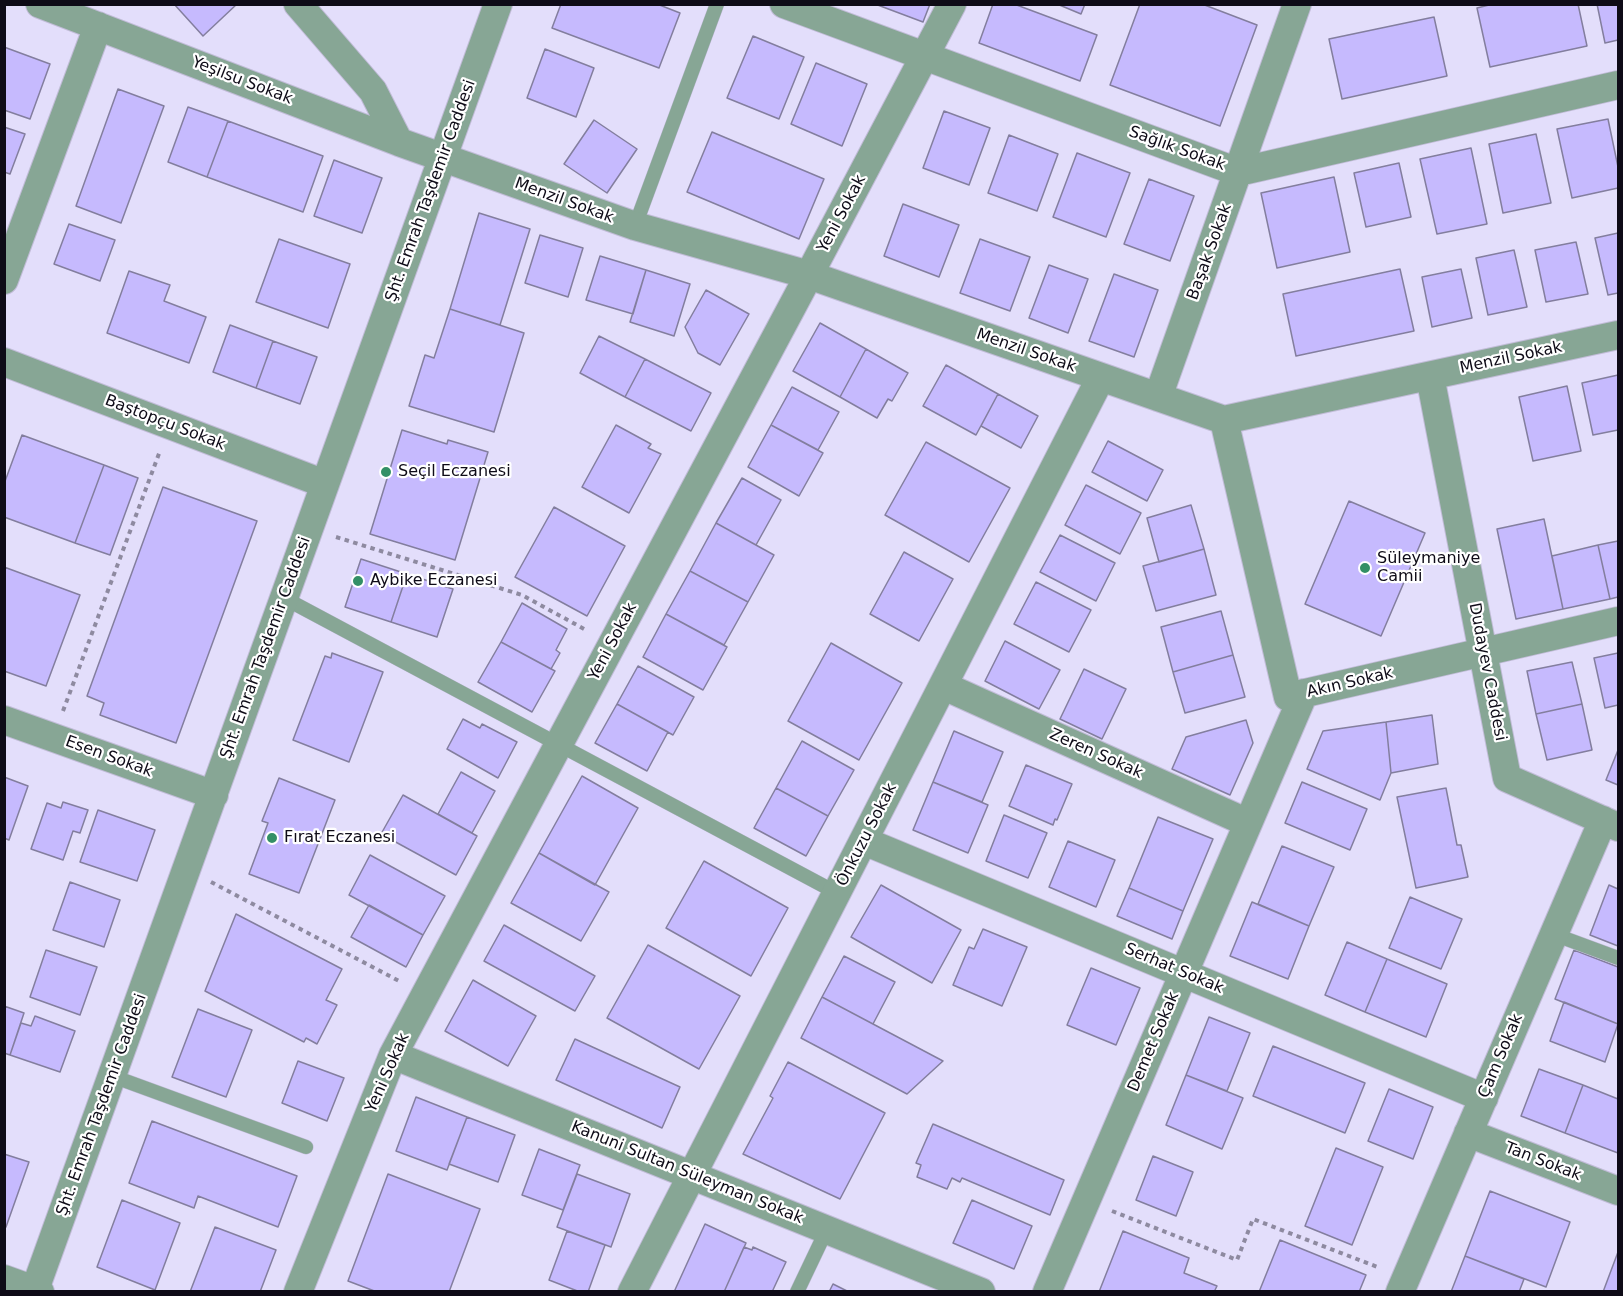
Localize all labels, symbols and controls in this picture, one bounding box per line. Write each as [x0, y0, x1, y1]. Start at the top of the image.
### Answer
street label: Yeşilsu Sokak [189, 53, 295, 109]
street label: Şht. Emrah Taşdemir Caddesi [382, 77, 480, 305]
street label: Sağlık Sokak [1126, 123, 1228, 175]
street label: Yeni Sokak [814, 172, 870, 256]
street label: Menzil Sokak [512, 174, 616, 228]
street label: Başak Sokak [1184, 201, 1236, 303]
street label: Menzil Sokak [974, 325, 1078, 377]
street label: Menzil Sokak [1458, 338, 1564, 378]
street label: Baştopçu Sokak [102, 391, 228, 455]
place label: Seçil Eczanesi [398, 462, 511, 482]
marker: Seçil Eczanesi [379, 465, 393, 479]
street label: Şht. Emrah Taşdemir Caddesi [217, 534, 315, 762]
place label: Süleymaniye Camii [1377, 549, 1480, 587]
marker: Süleymaniye Camii [1358, 561, 1372, 575]
place label: Aybike Eczanesi [370, 571, 497, 591]
marker: Aybike Eczanesi [351, 574, 365, 588]
street label: Yeni Sokak [585, 600, 641, 684]
street label: Dudayev Caddesi [1464, 601, 1510, 743]
street label: Akın Sokak [1305, 664, 1395, 702]
street label: Zeren Sokak [1046, 725, 1146, 783]
street label: Esen Sokak [63, 732, 155, 782]
street label: Önkuzu Sokak [833, 780, 901, 890]
place label: Fırat Eczanesi [284, 828, 395, 848]
marker: Fırat Eczanesi [265, 831, 279, 845]
street label: Serhat Sokak [1122, 940, 1226, 998]
street label: Demet Sokak [1124, 989, 1184, 1095]
street label: Şht. Emrah Taşdemir Caddesi [53, 991, 151, 1219]
street label: Çam Sokak [1475, 1011, 1527, 1101]
street label: Yeni Sokak [362, 1030, 414, 1116]
street label: Kanuni Sultan Süleyman Sokak [568, 1118, 806, 1228]
street label: Tan Sokak [1502, 1139, 1584, 1185]

